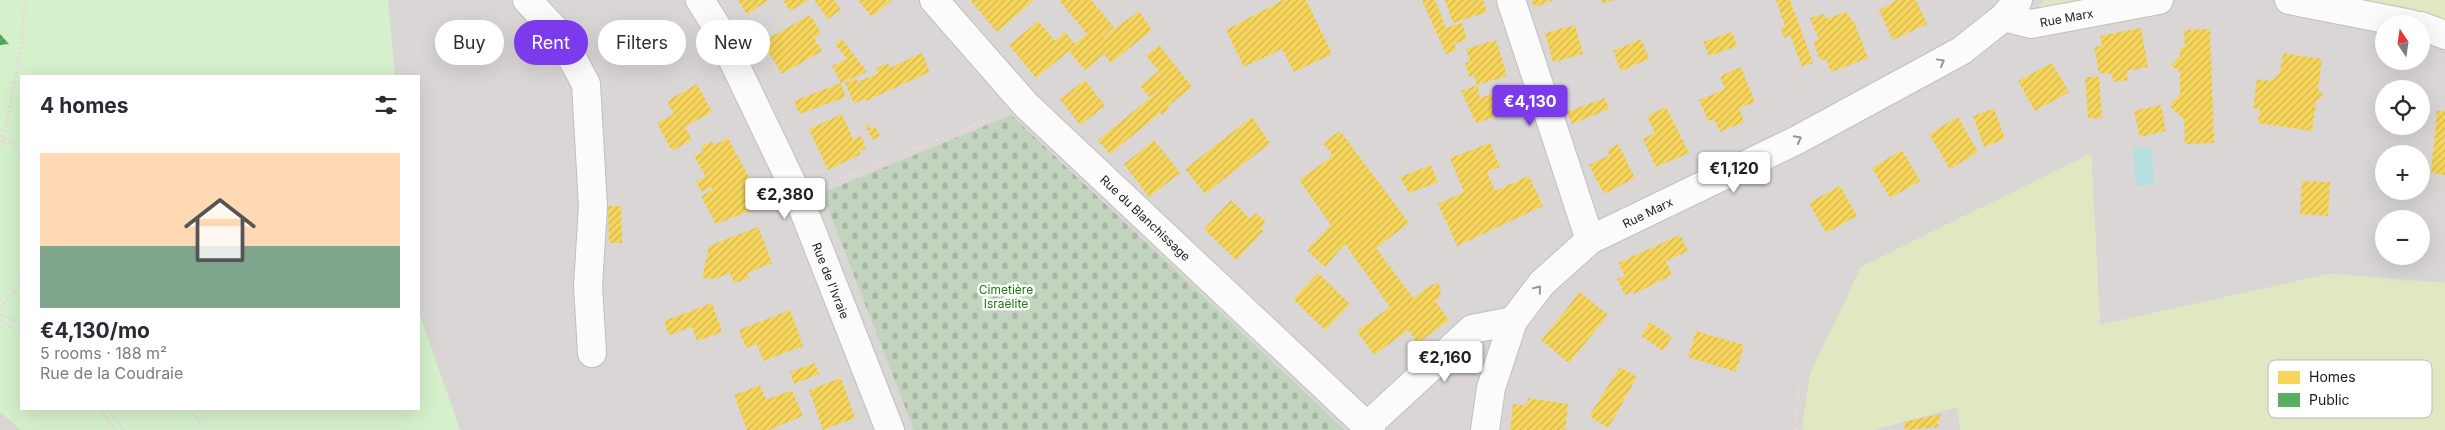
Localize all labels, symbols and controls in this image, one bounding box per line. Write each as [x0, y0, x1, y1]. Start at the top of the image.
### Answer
street label: Rue Marx [2039, 5, 2095, 30]
north arrow [2375, 15, 2430, 70]
map controls [2375, 15, 2430, 265]
chip: Buy [435, 20, 504, 65]
chip: Rent [514, 20, 588, 65]
chip: Filters [598, 20, 686, 65]
chip: New [696, 20, 770, 65]
one-way arrow [1936, 58, 1945, 68]
button: locate [2375, 80, 2430, 135]
pin: €4,130 [1489, 84, 1571, 127]
icon: filters [372, 91, 400, 119]
text: €4,130 [1503, 91, 1557, 111]
text: 4 homes [40, 93, 129, 118]
one-way arrow [1793, 135, 1802, 145]
button: + [2375, 145, 2430, 200]
pin: €1,120 [1693, 152, 1775, 194]
text: €1,120 [1709, 158, 1759, 178]
street label: Rue du Blanchissage [1097, 172, 1194, 264]
pin: €2,380 [744, 178, 826, 220]
text: €2,380 [756, 184, 814, 204]
icon: home [175, 185, 265, 275]
street label: Rue Marx [1620, 194, 1675, 231]
button: − [2375, 210, 2430, 265]
street label: Rue de l'Ivraie [809, 240, 853, 321]
park label: Cimetière Israëlite [979, 282, 1033, 311]
one-way arrow [1532, 285, 1541, 295]
text: €4,130/mo [40, 318, 150, 343]
pin: €2,160 [1404, 340, 1486, 383]
text: 5 rooms · 188 m² [40, 343, 167, 363]
text: €2,160 [1418, 347, 1472, 367]
legend [2268, 360, 2432, 418]
text: Rue de la Coudraie [40, 363, 183, 383]
text: Homes [2309, 368, 2356, 385]
text: Public [2309, 391, 2350, 408]

